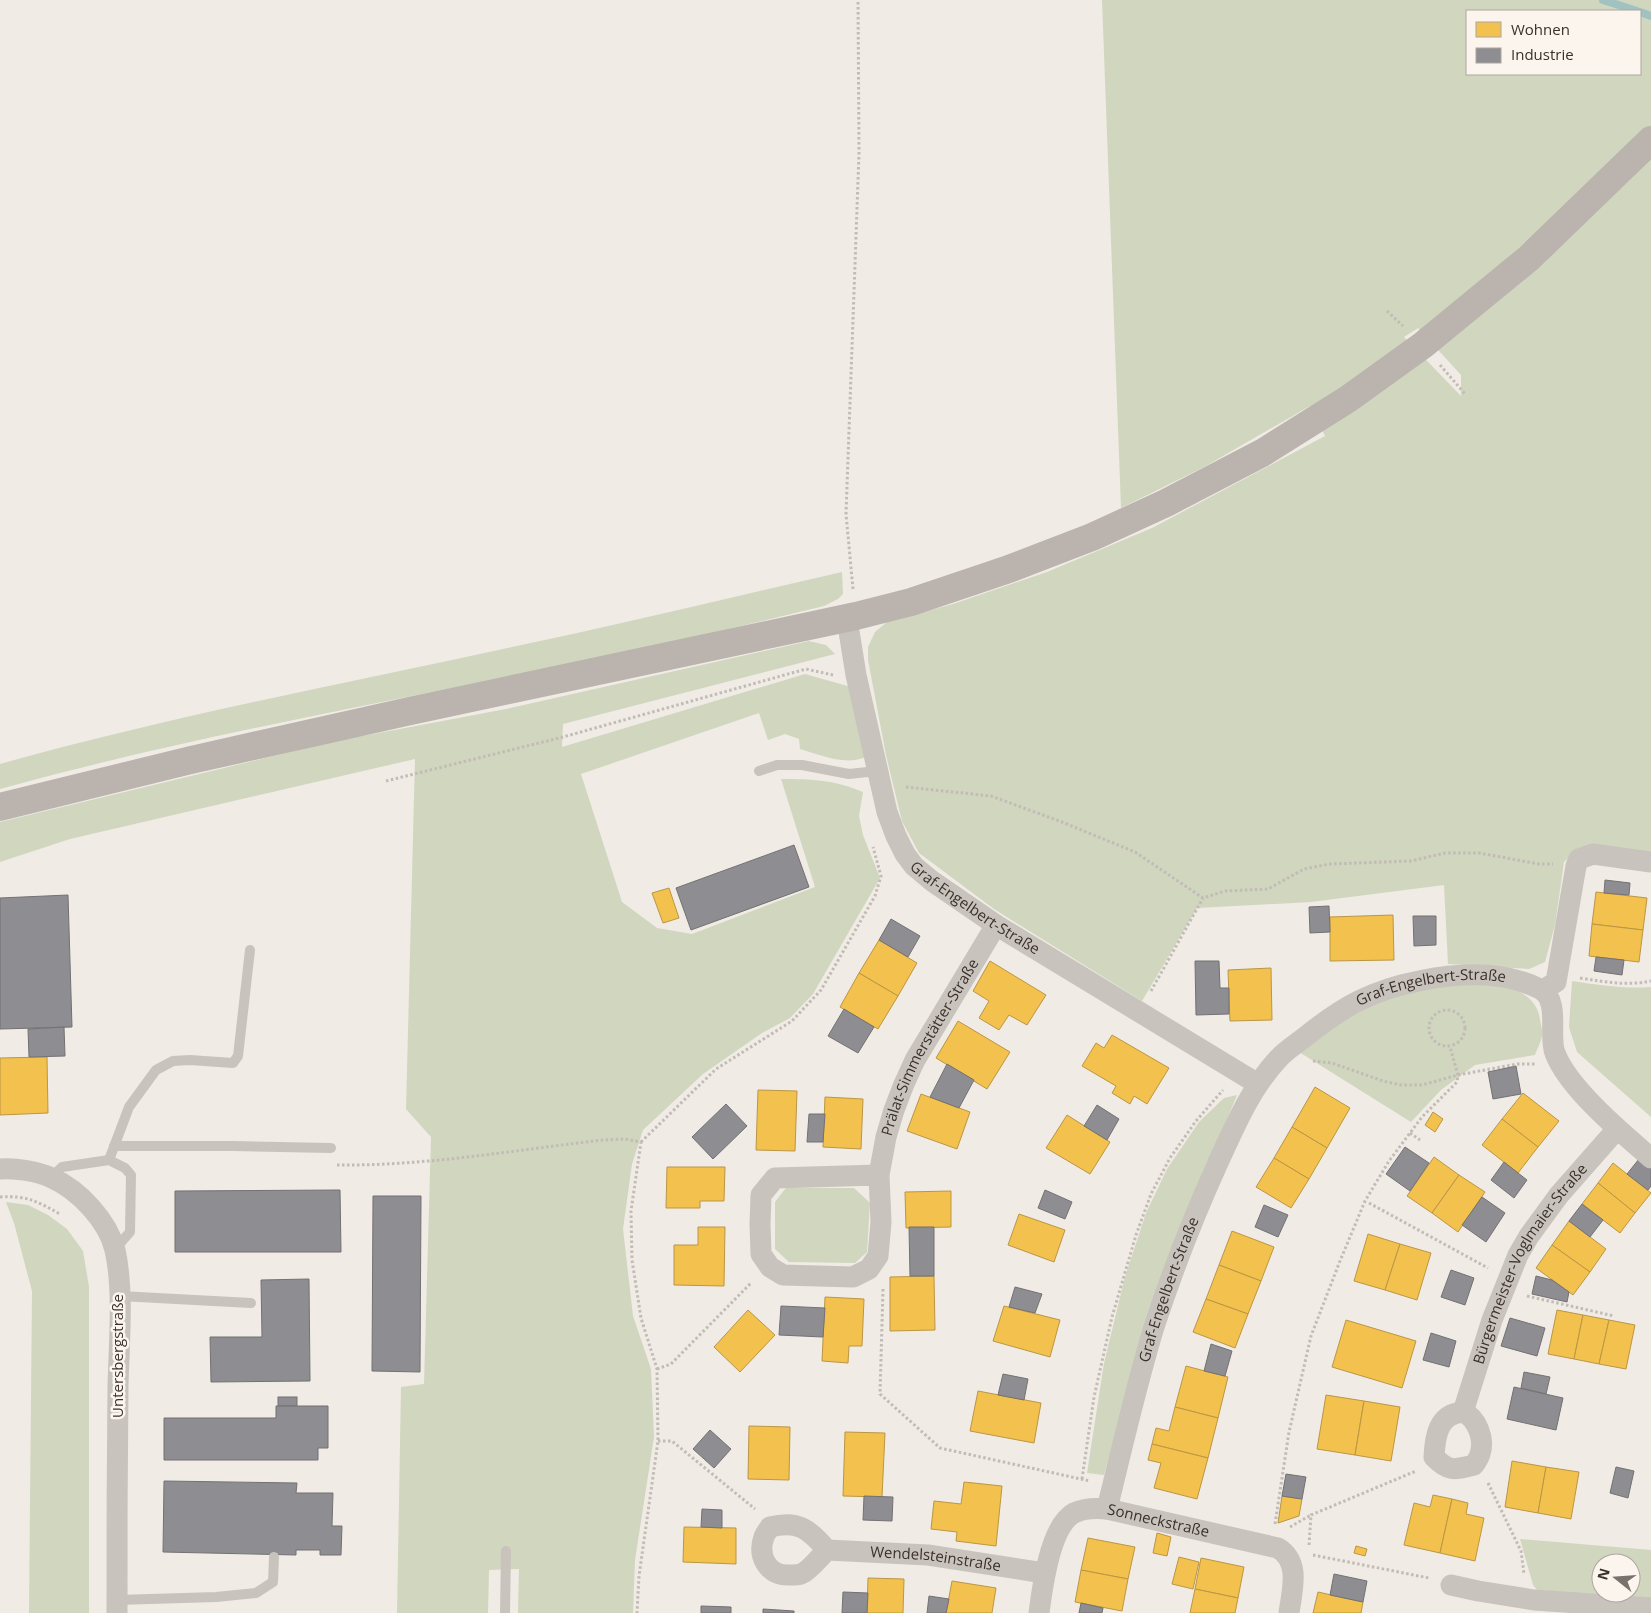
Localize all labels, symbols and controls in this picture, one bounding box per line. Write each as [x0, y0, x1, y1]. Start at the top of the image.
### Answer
legend [1466, 10, 1641, 75]
text: Wohnen [1511, 19, 1570, 39]
text: Industrie [1511, 44, 1574, 64]
street label: Graf-Engelbert-Straße [906, 856, 1044, 958]
street label: Prälat-Simmerstätter-Straße [876, 955, 983, 1138]
street label: Graf-Engelbert-Straße [1352, 964, 1507, 1010]
street label: Bürgermeister-Voglmaier-Straße [1468, 1159, 1591, 1367]
street label: Graf-Engelbert-Straße [1133, 1214, 1203, 1364]
street label: Untersbergstraße [107, 1294, 127, 1418]
street label: Sonneckstraße [1106, 1498, 1212, 1541]
street label: Wendelsteinstraße [870, 1541, 1003, 1575]
north arrow [1591, 1553, 1641, 1603]
text: N [1592, 1566, 1614, 1582]

